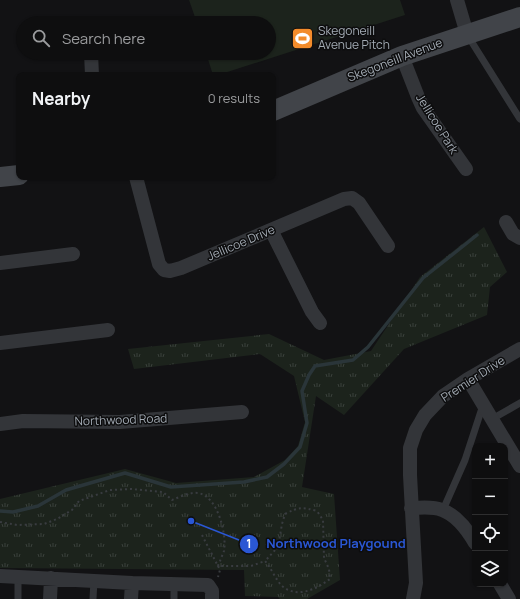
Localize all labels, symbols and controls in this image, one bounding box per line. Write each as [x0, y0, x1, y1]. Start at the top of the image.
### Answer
search box [16, 16, 276, 60]
place label: Skegoneill Avenue Pitch [318, 22, 390, 53]
sports icon: Skegoneill Avenue Pitch [289, 25, 315, 51]
icon: search [30, 27, 52, 49]
text: Search here [62, 28, 145, 49]
street label: Skegoneill Avenue [345, 34, 445, 85]
text: Nearby [32, 87, 90, 110]
text: 0 results [208, 89, 260, 107]
street label: Jellicoe Park [412, 90, 463, 158]
street label: Jellicoe Drive [204, 221, 277, 264]
street label: Premier Drive [437, 352, 508, 406]
street label: Northwood Road [74, 409, 168, 430]
map controls [472, 443, 508, 587]
button: + [472, 443, 508, 479]
button: − [472, 479, 508, 515]
button: locate [472, 515, 508, 551]
callout: Northwood Playgound [239, 531, 414, 556]
text: Northwood Playgound [266, 534, 406, 552]
text: 1 [246, 535, 252, 552]
button: layers [472, 551, 508, 587]

